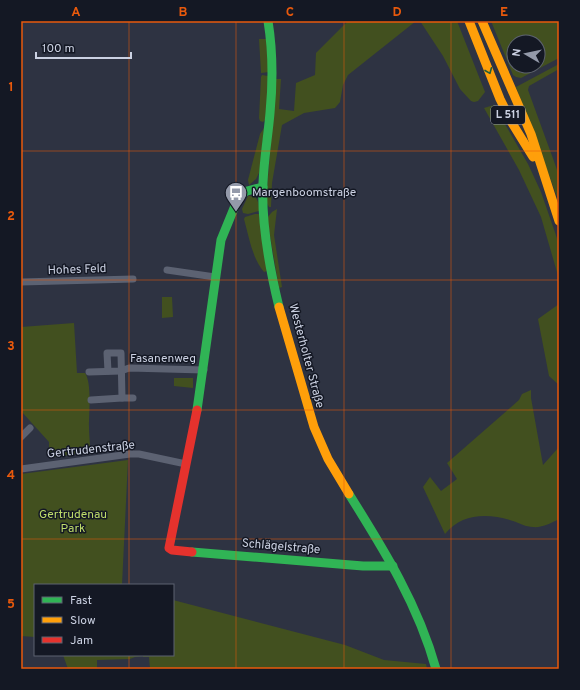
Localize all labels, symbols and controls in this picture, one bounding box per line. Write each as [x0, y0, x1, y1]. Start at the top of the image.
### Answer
text: A [71, 5, 81, 21]
text: B [179, 5, 188, 21]
text: C [286, 5, 294, 21]
text: D [392, 5, 402, 21]
text: E [500, 5, 508, 21]
scale bar [36, 34, 131, 60]
north arrow [506, 34, 546, 74]
text: 100 m [42, 41, 75, 57]
text: N [510, 48, 525, 58]
one-way arrow [484, 66, 492, 74]
text: 1 [8, 80, 14, 96]
road number: L 511 [491, 106, 525, 124]
bus stop icon: Margenboomstraße [223, 180, 249, 213]
place label: Margenboomstraße [252, 185, 356, 201]
text: 2 [7, 209, 15, 225]
street label: Hohes Feld [47, 261, 107, 279]
street label: Westerholter Straße [284, 302, 328, 410]
text: 3 [7, 339, 15, 355]
street label: Fasanenweg [130, 351, 196, 367]
street label: Gertrudenstraße [46, 437, 136, 463]
text: 4 [7, 468, 15, 484]
park label: Gertrudenau Park [39, 507, 107, 537]
street label: Schlägelstraße [241, 536, 321, 558]
legend [34, 584, 174, 656]
text: Fast [70, 593, 92, 609]
text: 5 [7, 597, 15, 613]
text: Slow [70, 613, 96, 629]
text: Jam [70, 633, 93, 649]

